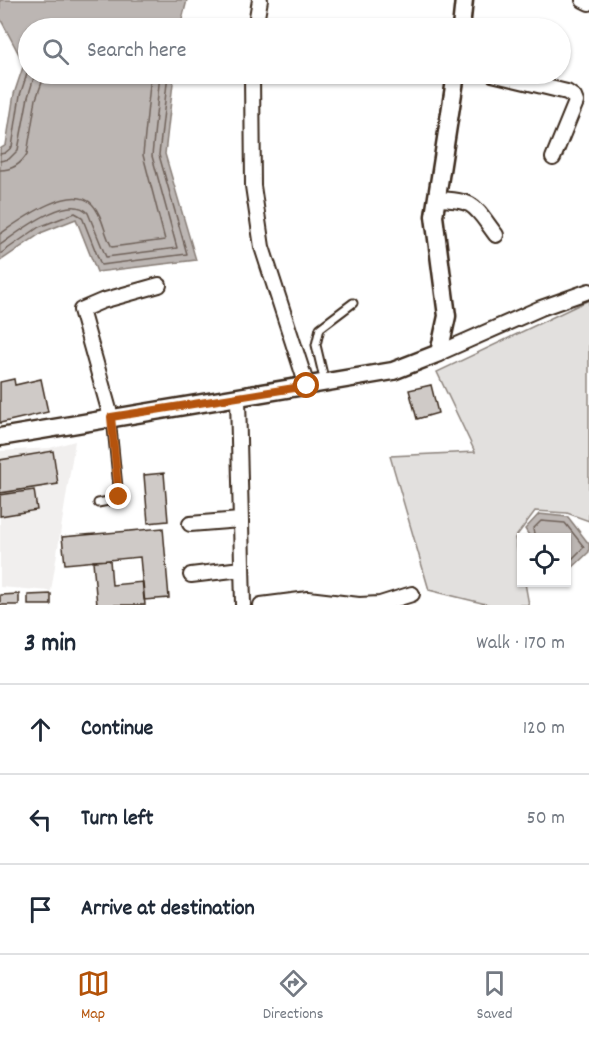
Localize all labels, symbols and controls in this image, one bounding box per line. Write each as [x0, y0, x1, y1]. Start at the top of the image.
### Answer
search box [18, 18, 571, 84]
icon: search [39, 35, 72, 68]
text: Search here [87, 36, 186, 67]
route start [293, 372, 319, 398]
route end [105, 483, 131, 509]
map controls [517, 533, 571, 587]
button: locate [517, 533, 571, 587]
text: 3 min [24, 626, 76, 663]
text: Walk · 170 m [476, 630, 565, 658]
icon: ahead [24, 713, 57, 746]
text: Continue [81, 714, 153, 745]
text: 120 m [523, 715, 565, 743]
icon: left [24, 803, 57, 836]
text: Turn left [81, 804, 153, 835]
text: 50 m [527, 805, 565, 833]
icon: arrive [24, 893, 57, 926]
text: Arrive at destination [81, 894, 255, 925]
tab: Map [77, 967, 110, 1026]
tab: Directions [263, 967, 323, 1026]
tab: Saved [477, 967, 512, 1026]

